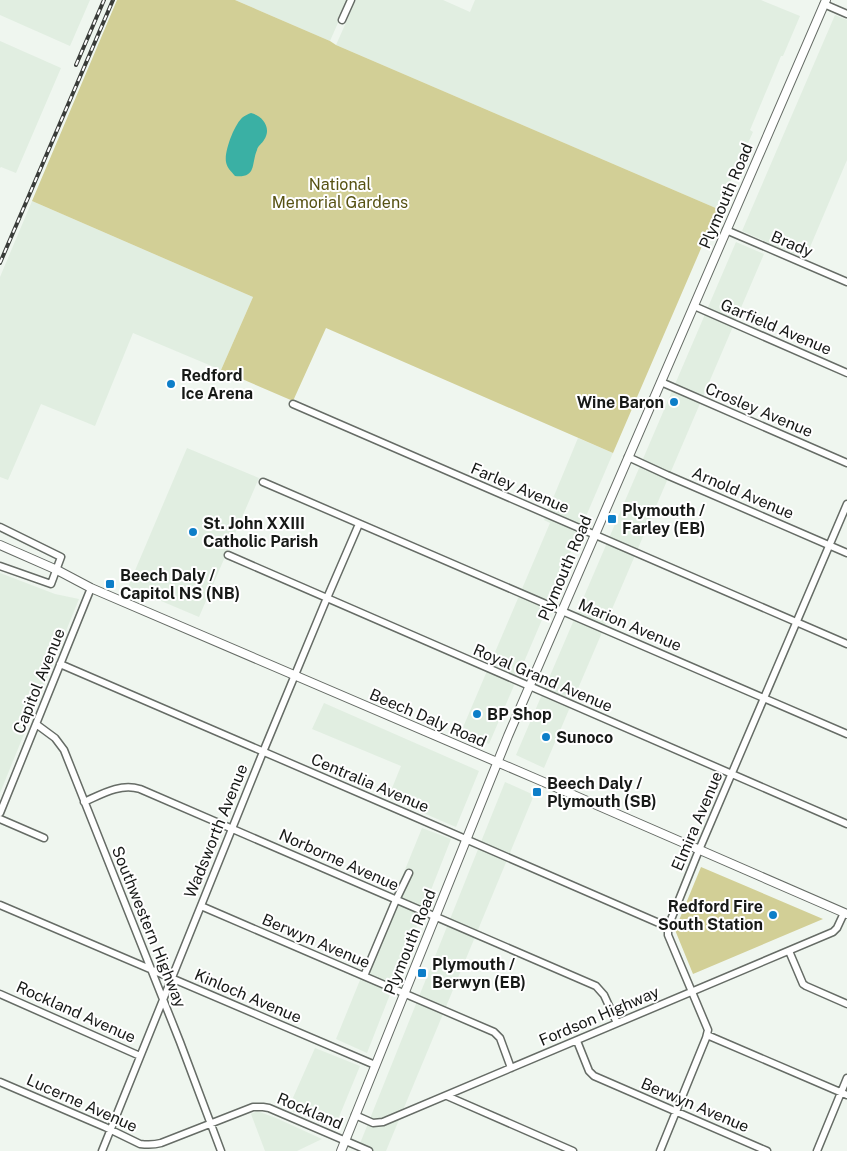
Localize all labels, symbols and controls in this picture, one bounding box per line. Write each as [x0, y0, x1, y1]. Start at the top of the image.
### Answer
street label: Plymouth Road [695, 140, 757, 252]
park label: National Memorial Gardens [272, 175, 408, 212]
street label: Brady [768, 227, 816, 261]
street label: Garfield Avenue [718, 295, 834, 359]
place label: Redford Ice Arena [181, 366, 253, 403]
marker: Redford Ice Arena [165, 378, 177, 390]
street label: Crosley Avenue [702, 379, 816, 441]
place label: Wine Baron [577, 393, 664, 412]
marker: Wine Baron [668, 396, 680, 408]
street label: Farley Avenue [468, 459, 572, 517]
street label: Arnold Avenue [689, 463, 797, 523]
place label: Plymouth / Farley (EB) [622, 501, 705, 538]
street label: Plymouth Road [534, 512, 596, 624]
marker: Plymouth / Farley (EB) [606, 513, 618, 525]
place label: St. John XXIII Catholic Parish [203, 514, 318, 551]
marker: St. John XXIII Catholic Parish [187, 526, 199, 538]
place label: Beech Daly / Capitol NS (NB) [120, 566, 240, 603]
marker: Beech Daly / Capitol NS (NB) [104, 578, 116, 590]
street label: Marion Avenue [576, 595, 684, 655]
street label: Capitol Avenue [9, 626, 69, 736]
street label: Royal Grand Avenue [470, 640, 616, 716]
street label: Beech Daly Road [367, 685, 489, 751]
place label: BP Shop [487, 705, 552, 724]
marker: BP Shop [471, 708, 483, 720]
place label: Sunoco [556, 728, 613, 747]
marker: Sunoco [540, 731, 552, 743]
street label: Centralia Avenue [308, 750, 432, 816]
street label: Wadsworth Avenue [180, 761, 252, 901]
street label: Elmira Avenue [668, 768, 726, 874]
place label: Beech Daly / Plymouth (SB) [547, 774, 657, 811]
marker: Beech Daly / Plymouth (SB) [531, 786, 543, 798]
street label: Norborne Avenue [276, 825, 402, 895]
street label: Southwestern Highway [108, 844, 190, 1011]
street label: Plymouth Road [380, 886, 440, 998]
place label: Redford Fire South Station [658, 897, 763, 934]
marker: Redford Fire South Station [767, 909, 779, 921]
street label: Berwyn Avenue [259, 910, 373, 972]
place label: Plymouth / Berwyn (EB) [432, 955, 526, 992]
street label: Kinloch Avenue [192, 965, 304, 1027]
marker: Plymouth / Berwyn (EB) [416, 967, 428, 979]
street label: Rockland Avenue [13, 977, 139, 1047]
street label: Fordson Highway [536, 982, 662, 1050]
street label: Lucerne Avenue [24, 1070, 140, 1136]
street label: Berwyn Avenue [638, 1074, 752, 1136]
street label: Rockland [274, 1089, 346, 1133]

